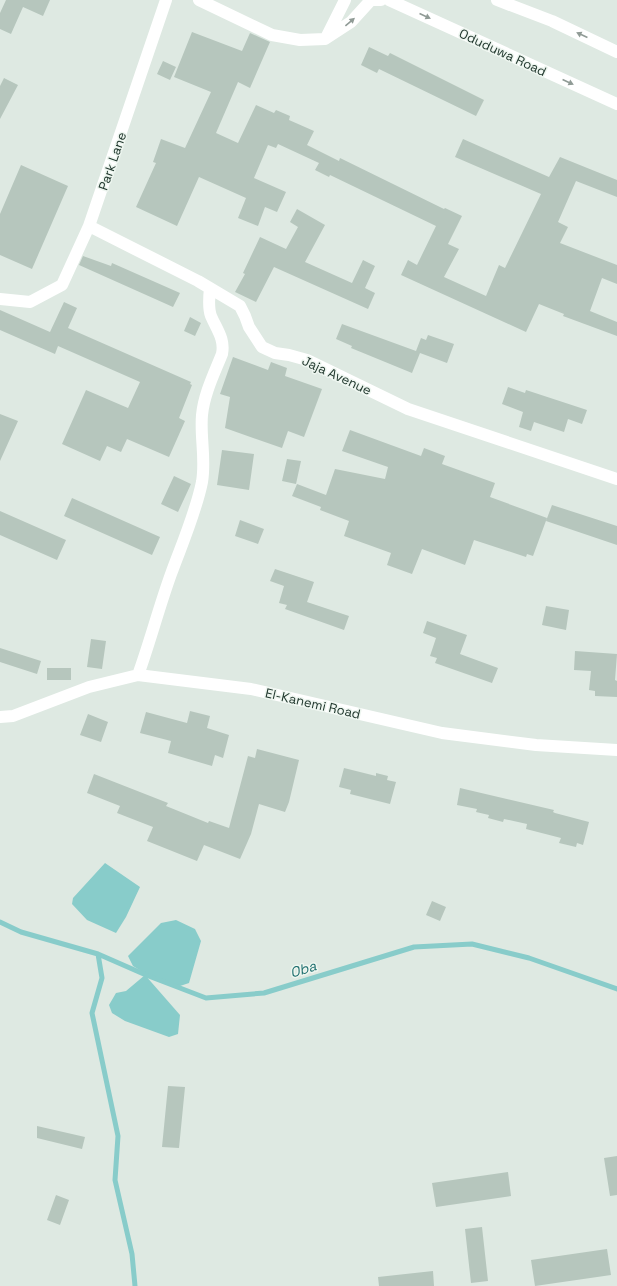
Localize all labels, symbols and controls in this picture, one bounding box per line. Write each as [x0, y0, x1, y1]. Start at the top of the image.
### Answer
one-way arrow [419, 13, 430, 19]
one-way arrow [345, 17, 356, 26]
street label: Oduduwa Road [456, 25, 549, 80]
one-way arrow [576, 32, 587, 38]
one-way arrow [562, 79, 574, 85]
street label: Park Lane [95, 130, 130, 193]
street label: Jaja Avenue [299, 352, 374, 399]
street label: El-Kanemi Road [264, 684, 362, 723]
water label: Oba [288, 956, 319, 981]

